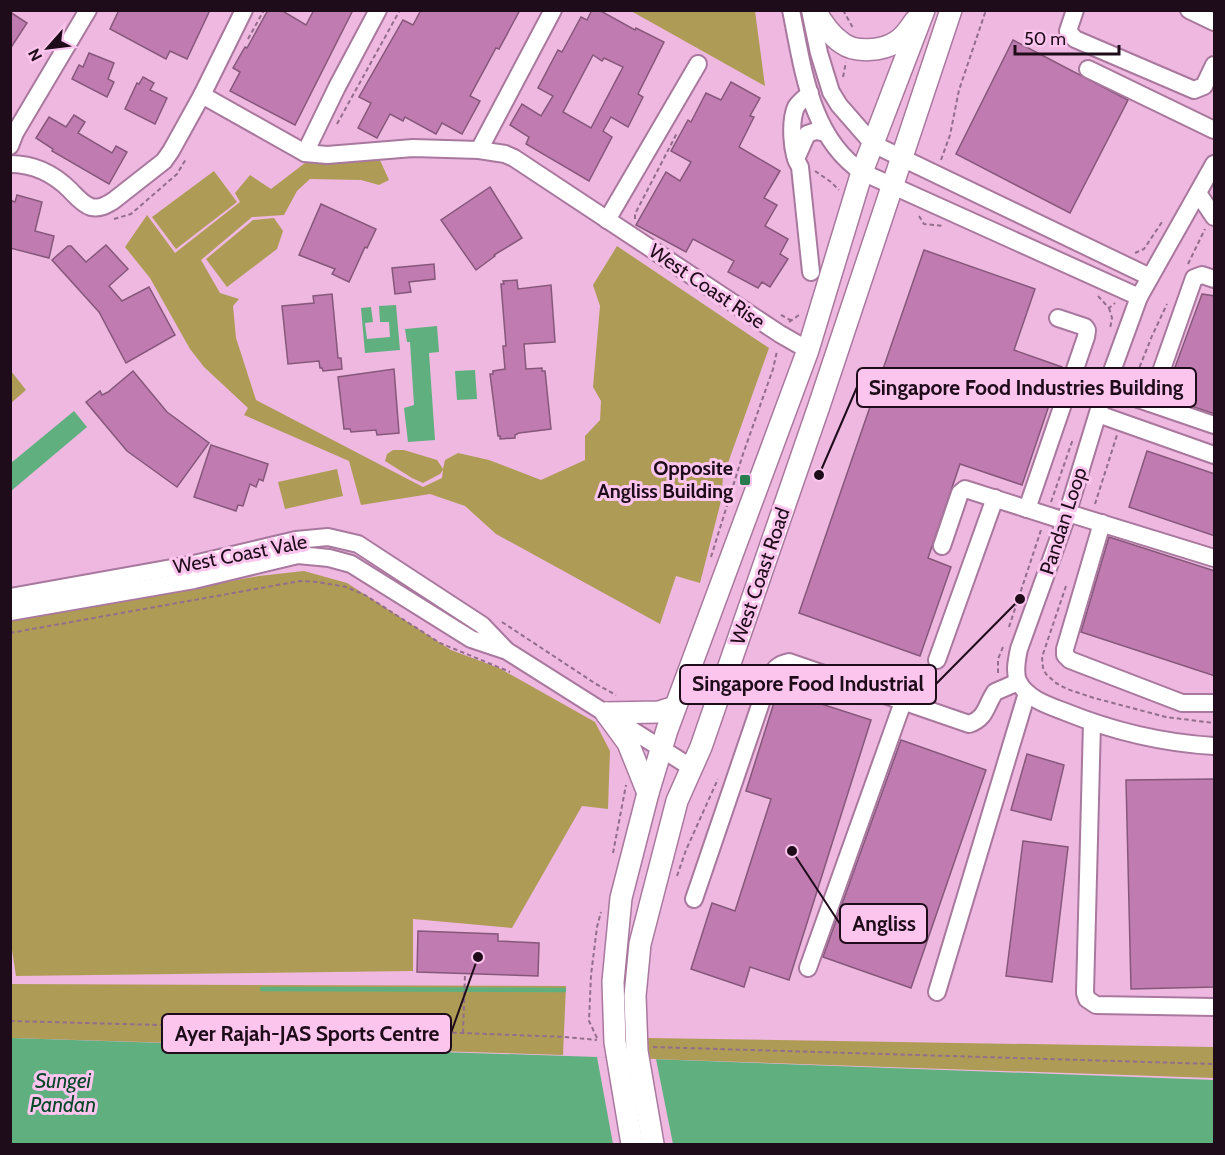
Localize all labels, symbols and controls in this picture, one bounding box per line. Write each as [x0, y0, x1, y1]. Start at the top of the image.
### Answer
north arrow [18, 18, 78, 78]
scale bar [1015, 18, 1118, 56]
text: 50 m [1024, 28, 1066, 50]
text: N [24, 45, 46, 64]
street label: West Coast Rise [644, 238, 770, 334]
callout: Singapore Food Industries Building [857, 368, 1196, 407]
text: Singapore Food Industries Building [869, 375, 1184, 400]
place label: Opposite Angliss Building [597, 456, 733, 503]
street label: Pandan Loop [1034, 464, 1092, 578]
marker: Opposite Angliss Building [738, 473, 752, 487]
street label: West Coast Road [725, 504, 795, 648]
street label: West Coast Vale [171, 529, 309, 579]
callout: Singapore Food Industrial [680, 665, 936, 704]
text: Singapore Food Industrial [692, 671, 924, 696]
callout: Angliss [840, 904, 927, 943]
text: Angliss [852, 911, 916, 936]
callout: Ayer Rajah-JAS Sports Centre [162, 1014, 451, 1053]
text: Ayer Rajah-JAS Sports Centre [175, 1021, 439, 1046]
water label: Sungei Pandan [30, 1068, 96, 1117]

